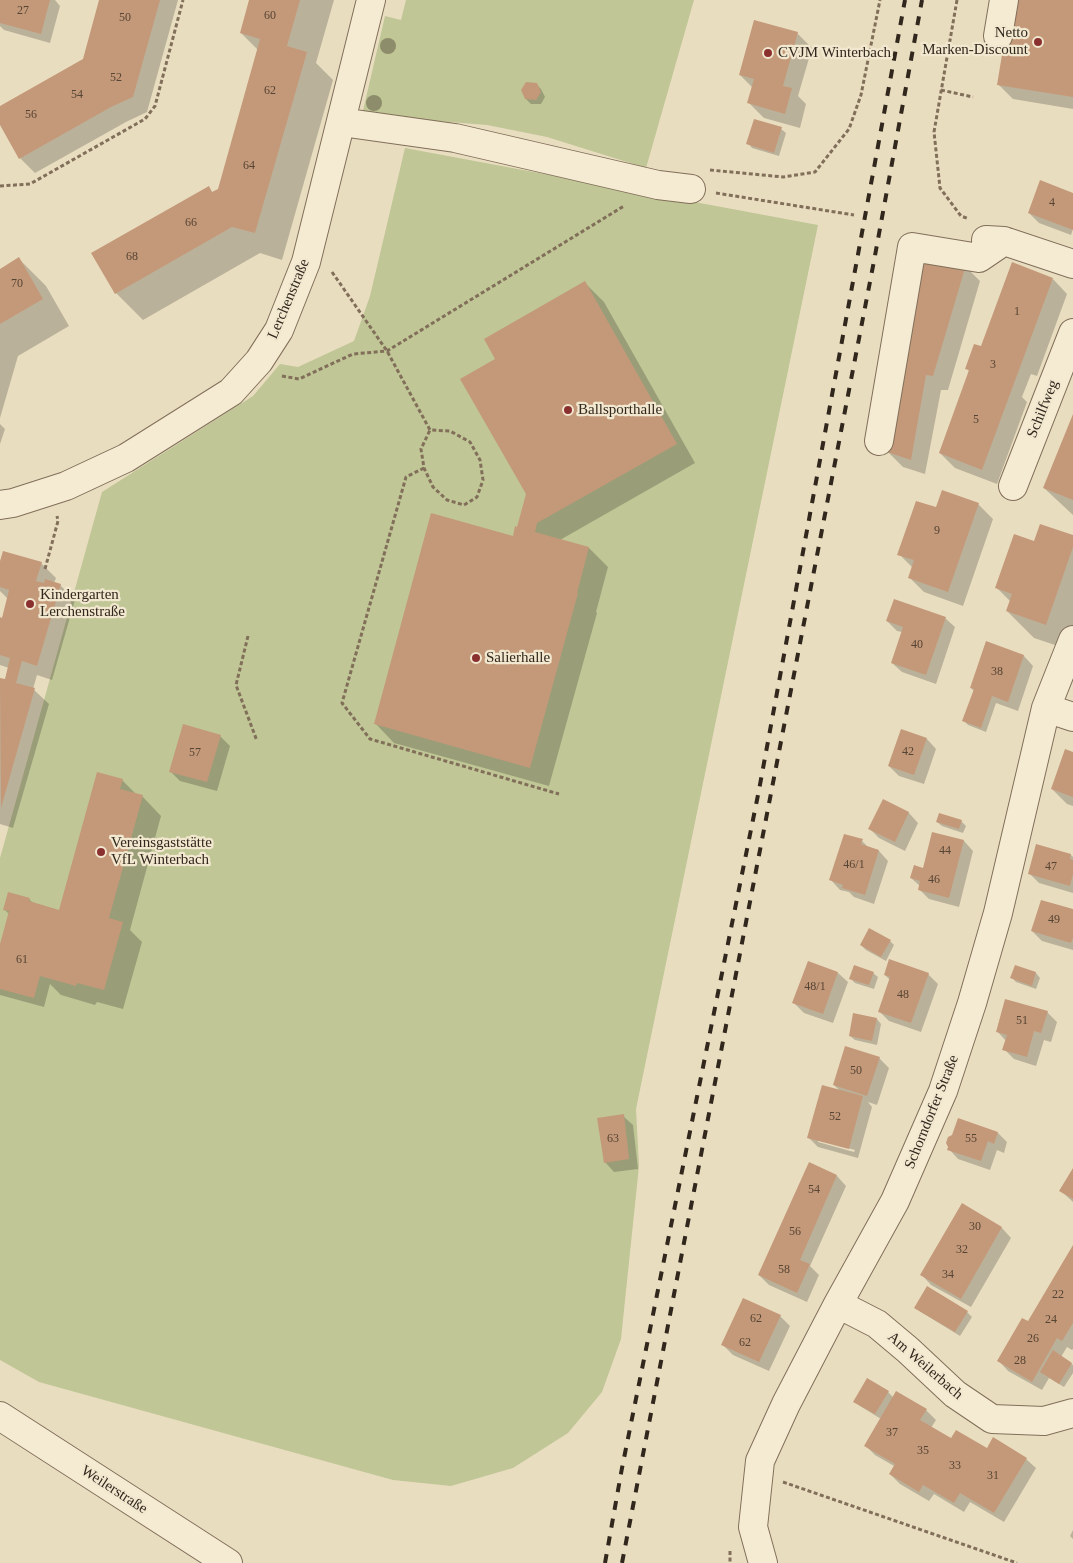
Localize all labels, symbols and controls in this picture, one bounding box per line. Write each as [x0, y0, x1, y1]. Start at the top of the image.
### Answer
house number: 27 [17, 4, 29, 18]
house number: 60 [264, 9, 276, 23]
house number: 50 [119, 11, 131, 25]
place label: Netto Marken-Discount [922, 24, 1028, 59]
marker: Netto Marken-Discount [1032, 36, 1044, 48]
place label: CVJM Winterbach [778, 44, 891, 62]
marker: CVJM Winterbach [762, 47, 774, 59]
house number: 52 [110, 71, 122, 85]
house number: 62 [264, 84, 276, 98]
house number: 54 [71, 88, 83, 102]
house number: 56 [25, 108, 37, 122]
house number: 64 [243, 159, 255, 173]
house number: 4 [1049, 196, 1055, 210]
house number: 66 [185, 216, 197, 230]
house number: 68 [126, 250, 138, 264]
street label: Lerchenstraße [264, 256, 314, 342]
house number: 70 [11, 277, 23, 291]
house number: 1 [1014, 305, 1020, 319]
house number: 3 [990, 358, 996, 372]
street label: Schilfweg [1023, 377, 1063, 441]
place label: Ballsporthalle [578, 401, 662, 419]
marker: Ballsporthalle [562, 404, 574, 416]
house number: 5 [973, 413, 979, 427]
house number: 9 [934, 524, 940, 538]
place label: Kindergarten Lerchenstraße [40, 586, 125, 621]
marker: Kindergarten Lerchenstraße [24, 598, 36, 610]
house number: 40 [911, 638, 923, 652]
place label: Salierhalle [486, 649, 550, 667]
marker: Salierhalle [470, 652, 482, 664]
house number: 38 [991, 665, 1003, 679]
house number: 42 [902, 745, 914, 759]
house number: 57 [189, 746, 201, 760]
place label: Vereinsgaststätte VfL Winterbach [111, 834, 212, 869]
house number: 44 [939, 844, 951, 858]
marker: Vereinsgaststätte VfL Winterbach [95, 846, 107, 858]
house number: 46/1 [843, 858, 865, 872]
house number: 47 [1045, 860, 1057, 874]
house number: 46 [928, 873, 940, 887]
house number: 49 [1048, 913, 1060, 927]
house number: 61 [16, 953, 28, 967]
house number: 48/1 [804, 980, 826, 994]
house number: 48 [897, 988, 909, 1002]
house number: 51 [1016, 1014, 1028, 1028]
street label: Schorndorfer Straße [901, 1052, 963, 1172]
house number: 50 [850, 1064, 862, 1078]
house number: 52 [829, 1110, 841, 1124]
house number: 63 [607, 1132, 619, 1146]
house number: 55 [965, 1132, 977, 1146]
house number: 54 [808, 1183, 820, 1197]
house number: 30 [969, 1220, 981, 1234]
house number: 56 [789, 1225, 801, 1239]
house number: 32 [956, 1243, 968, 1257]
house number: 58 [778, 1263, 790, 1277]
house number: 34 [942, 1268, 954, 1282]
house number: 22 [1052, 1288, 1064, 1302]
house number: 62 [750, 1312, 762, 1326]
house number: 24 [1045, 1313, 1057, 1327]
street label: Am Weilerbach [884, 1328, 966, 1404]
house number: 26 [1027, 1332, 1039, 1346]
house number: 62 [739, 1336, 751, 1350]
house number: 28 [1014, 1354, 1026, 1368]
house number: 37 [886, 1426, 898, 1440]
house number: 35 [917, 1444, 929, 1458]
house number: 33 [949, 1459, 961, 1473]
street label: Weilerstraße [77, 1462, 151, 1518]
house number: 31 [987, 1469, 999, 1483]

